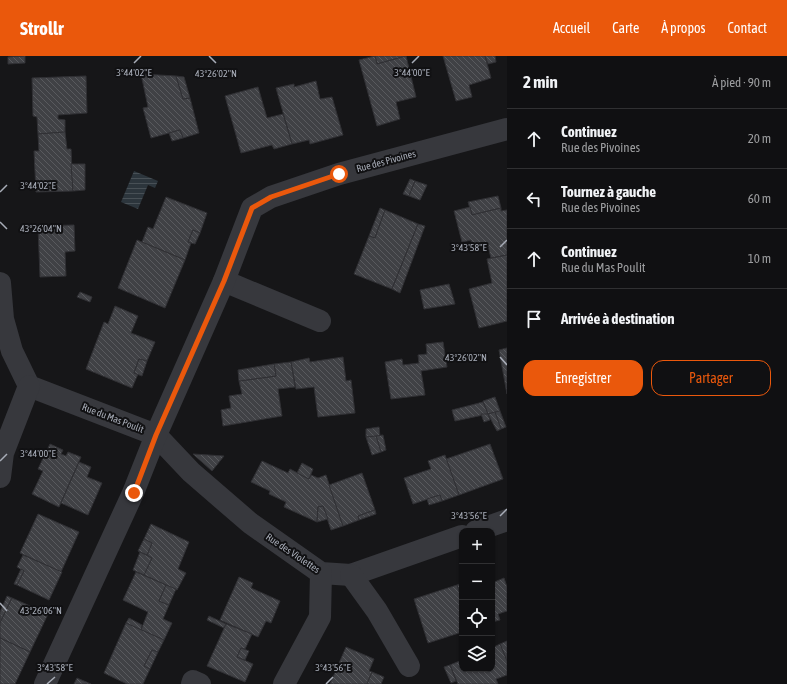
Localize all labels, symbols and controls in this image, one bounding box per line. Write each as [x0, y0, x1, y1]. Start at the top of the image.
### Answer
text: Strollr [20, 17, 64, 39]
text: Accueil [553, 20, 590, 36]
text: Carte [612, 20, 639, 36]
text: À propos [661, 20, 706, 36]
text: Contact [728, 20, 767, 36]
text: 3°44'02"E [116, 67, 152, 78]
text: 3°44'00"E [394, 67, 430, 78]
text: 43°26'02"N [195, 68, 237, 79]
text: 2 min [523, 72, 558, 92]
text: À pied · 90 m [712, 75, 771, 90]
text: Continuez [561, 123, 617, 140]
icon: ahead [523, 128, 545, 150]
text: 20 m [748, 131, 771, 146]
text: Rue des Pivoines [561, 140, 640, 155]
street label: Rue des Pivoines [355, 148, 417, 174]
route start [330, 165, 348, 183]
text: 3°44'02"E [20, 180, 56, 191]
text: Tournez à gauche [561, 183, 656, 200]
icon: left [523, 188, 545, 210]
text: 60 m [748, 191, 771, 206]
text: Rue des Pivoines [561, 200, 640, 215]
text: 43°26'04"N [20, 223, 62, 234]
text: 3°43'58"E [451, 242, 487, 253]
text: Continuez [561, 243, 617, 260]
icon: ahead [523, 248, 545, 270]
text: 10 m [748, 251, 771, 266]
text: Rue du Mas Poulit [561, 260, 646, 275]
icon: arrive [523, 308, 545, 330]
text: Arrivée à destination [561, 310, 675, 327]
text: 43°26'02"N [445, 352, 487, 363]
button: Enregistrer [523, 360, 643, 396]
button: Partager [651, 360, 771, 396]
street label: Rue du Mas Poulit [81, 401, 145, 435]
text: 3°44'00"E [20, 448, 56, 459]
route end [125, 484, 143, 502]
text: 3°43'56"E [451, 510, 487, 521]
map controls [459, 528, 495, 672]
button: + [459, 528, 495, 564]
street label: Rue des Violettes [264, 531, 322, 575]
button: − [459, 564, 495, 600]
button: locate [459, 600, 495, 636]
text: 43°26'06"N [20, 605, 62, 616]
button: layers [459, 636, 495, 672]
text: 3°43'58"E [37, 662, 73, 673]
text: 3°43'56"E [315, 662, 351, 673]

